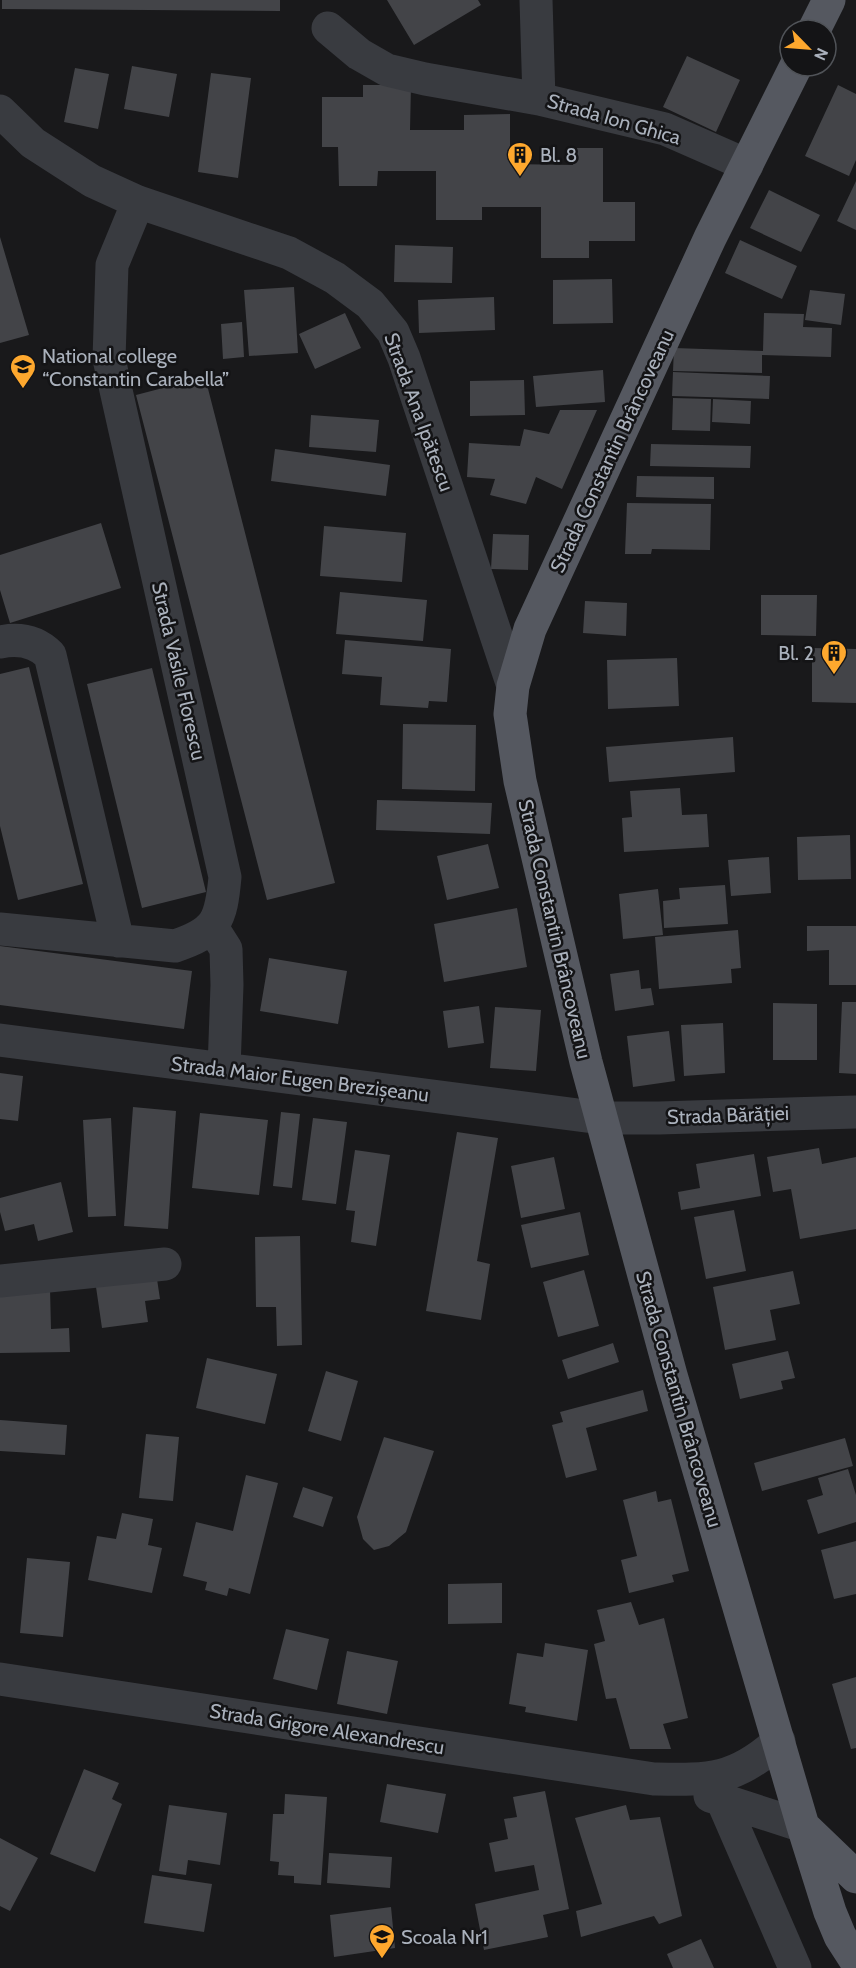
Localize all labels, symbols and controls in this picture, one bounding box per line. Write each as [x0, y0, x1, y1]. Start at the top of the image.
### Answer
north arrow [778, 18, 838, 78]
text: N [810, 45, 832, 63]
street label: Strada Ion Ghica [545, 88, 684, 150]
building icon: Bl. 8 [505, 140, 535, 178]
place label: Bl. 8 [540, 143, 577, 167]
street label: Strada Constantin Brâncoveanu [545, 326, 679, 576]
street label: Strada Ana Ipătescu [379, 329, 459, 495]
place label: National college “Constantin Carabella” [42, 344, 229, 391]
school or university icon: National college “Constantin Carabella” [8, 352, 38, 390]
street label: Strada Vasile Florescu [147, 580, 211, 762]
building icon: Bl. 2 [819, 638, 849, 676]
place label: Bl. 2 [778, 641, 814, 665]
street label: Strada Constantin Brâncoveanu [513, 797, 597, 1061]
street label: Strada Maior Eugen Brezișeanu [170, 1051, 430, 1108]
street label: Strada Bărăției [667, 1101, 789, 1130]
street label: Strada Constantin Brâncoveanu [631, 1268, 727, 1530]
street label: Strada Grigore Alexandrescu [208, 1699, 446, 1759]
school or university icon: Scoala Nr1 [367, 1922, 397, 1960]
place label: Scoala Nr1 [401, 1925, 488, 1949]

